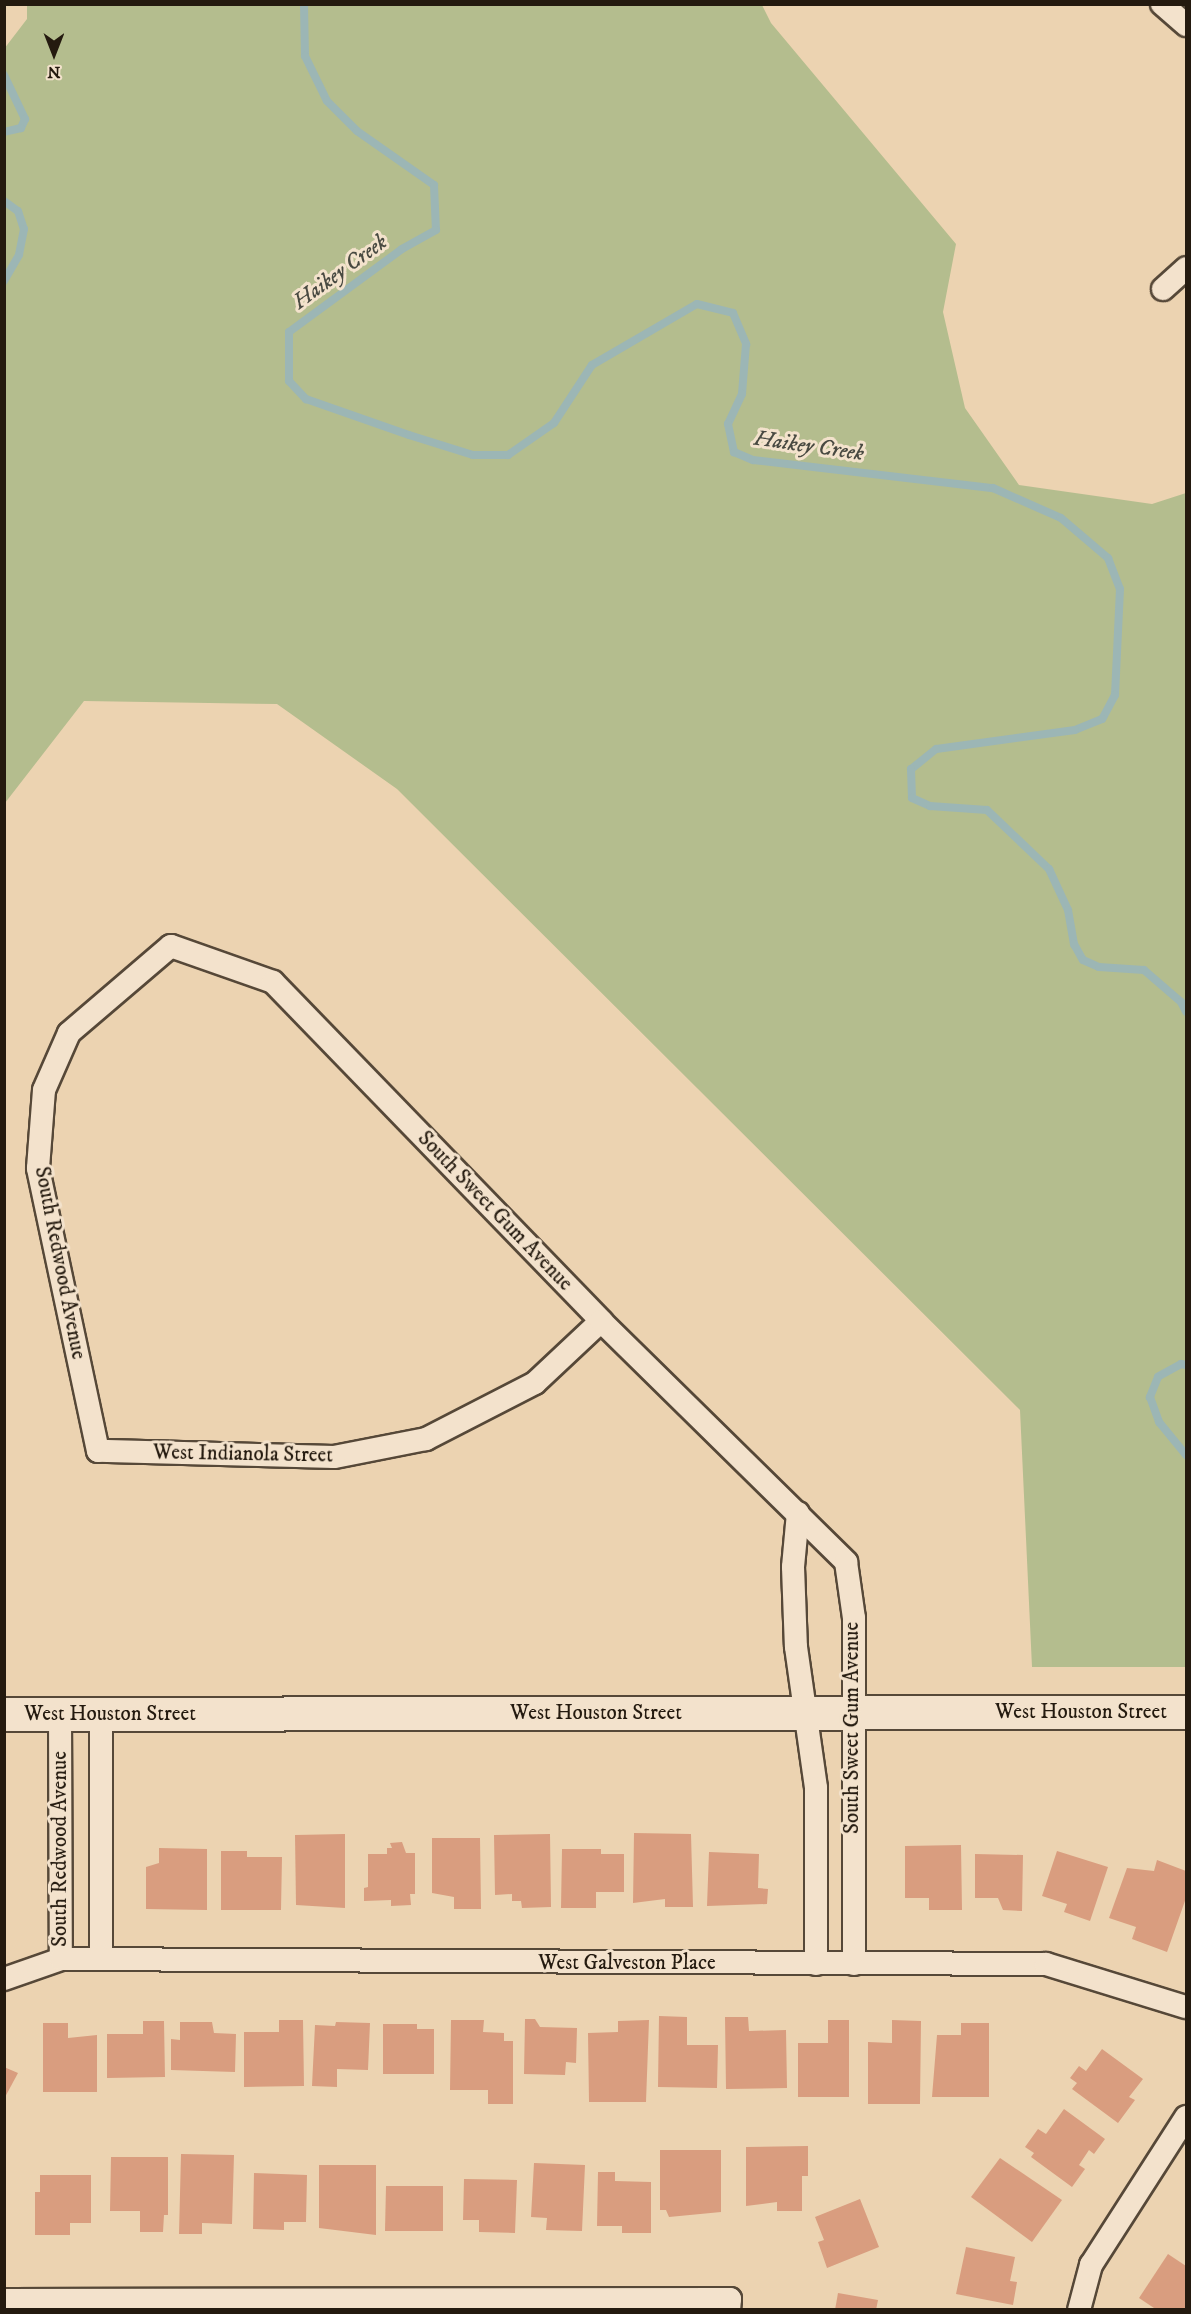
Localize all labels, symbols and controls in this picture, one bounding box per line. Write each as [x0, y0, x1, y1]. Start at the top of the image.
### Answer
north arrow [24, 24, 84, 84]
text: N [47, 62, 61, 82]
water label: Haikey Creek [288, 229, 392, 315]
water label: Haikey Creek [752, 425, 866, 467]
street label: South Sweet Gum Avenue [412, 1126, 578, 1296]
street label: South Redwood Avenue [29, 1164, 91, 1362]
street label: West Indianola Street [153, 1440, 333, 1468]
street label: South Sweet Gum Avenue [839, 1622, 865, 1834]
street label: West Houston Street [995, 1699, 1167, 1725]
street label: West Houston Street [510, 1700, 682, 1726]
street label: West Houston Street [24, 1701, 196, 1727]
street label: South Redwood Avenue [47, 1751, 73, 1947]
street label: West Galveston Place [538, 1950, 716, 1976]

